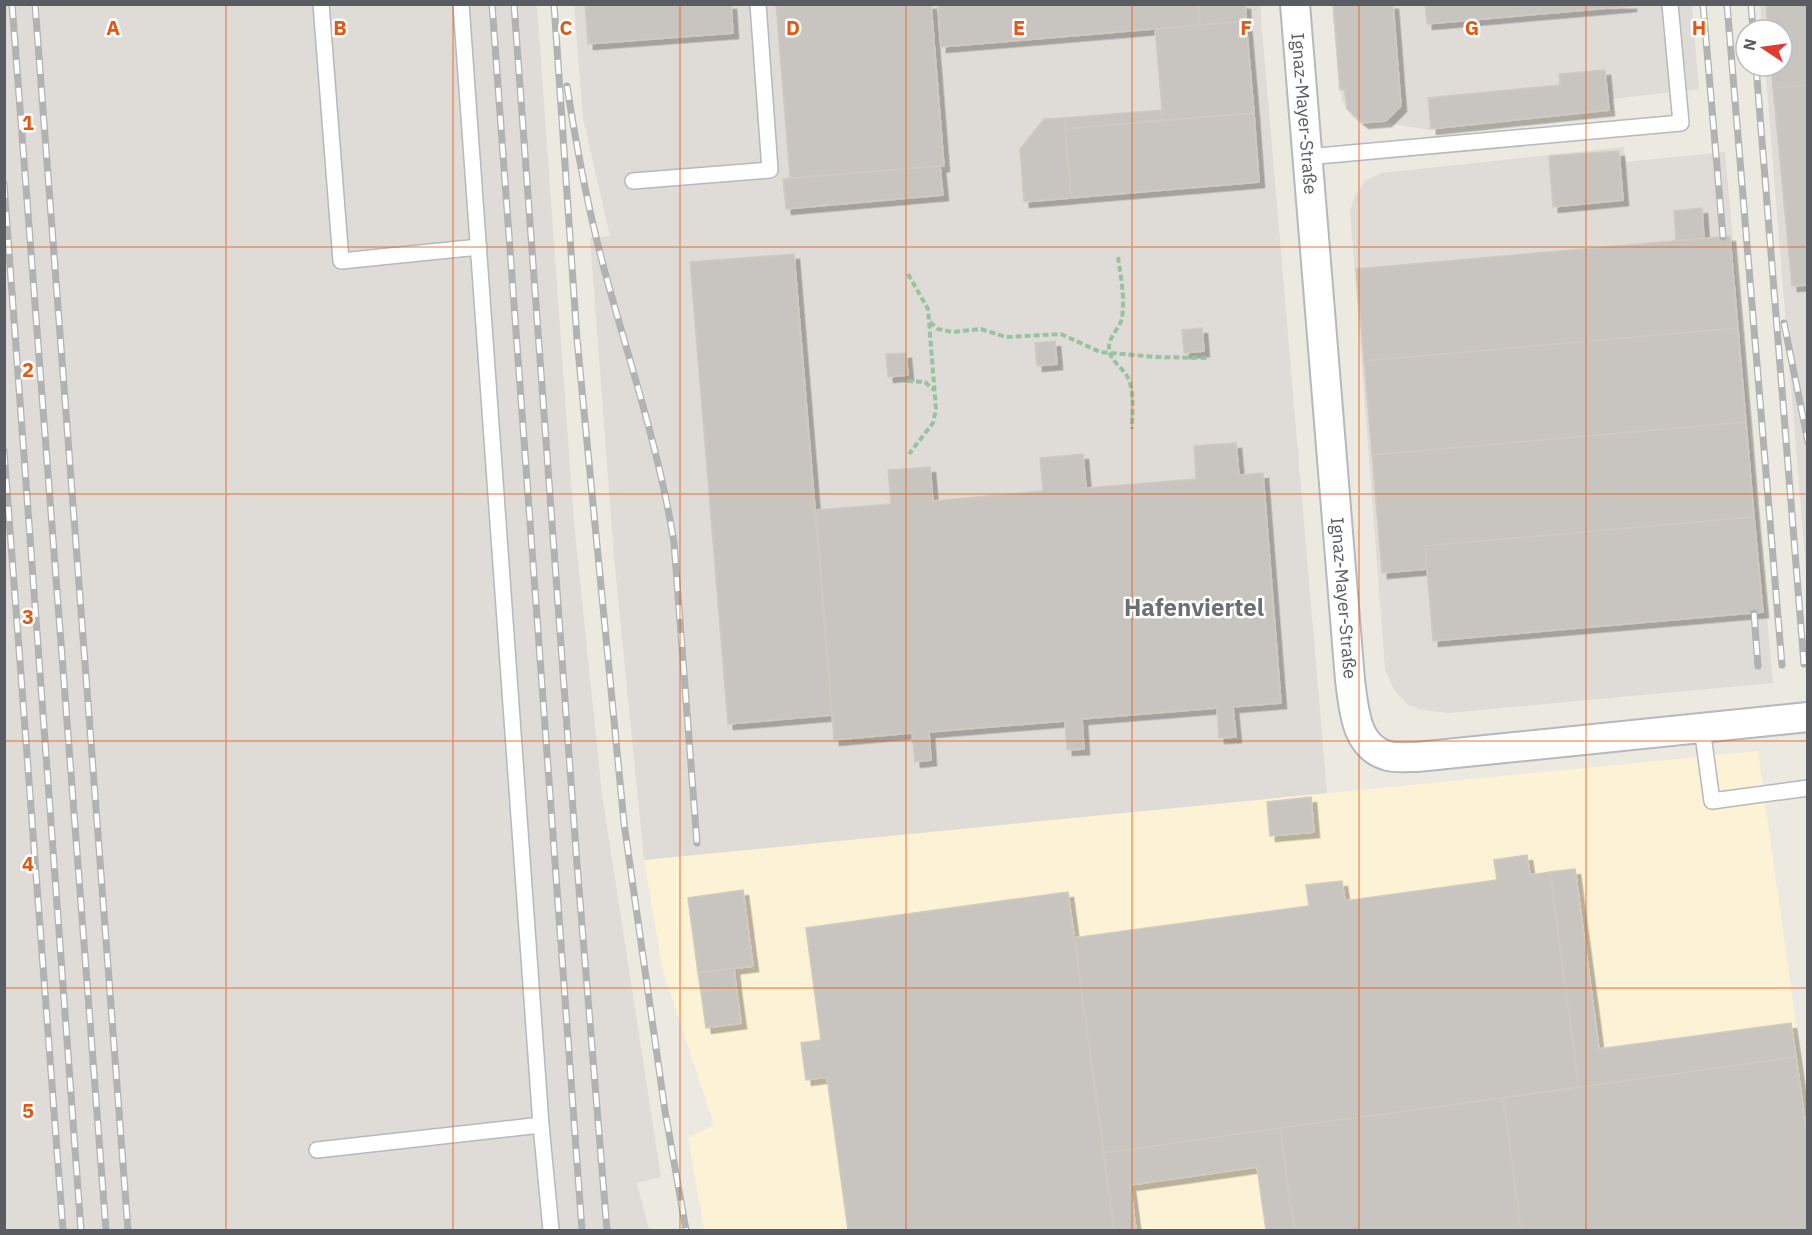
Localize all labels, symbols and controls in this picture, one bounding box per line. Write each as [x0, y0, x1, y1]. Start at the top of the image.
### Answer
text: A [106, 14, 120, 41]
text: B [333, 14, 347, 41]
text: C [559, 14, 573, 41]
text: D [786, 14, 800, 41]
text: E [1013, 14, 1025, 41]
text: F [1240, 14, 1252, 41]
text: G [1465, 14, 1479, 41]
text: H [1692, 14, 1706, 41]
north arrow [1734, 18, 1794, 78]
street label: Ignaz-Mayer-Straße [1286, 32, 1322, 195]
text: N [1738, 37, 1760, 53]
text: 1 [22, 109, 34, 136]
text: 2 [22, 356, 34, 383]
street label: Ignaz-Mayer-Straße [1326, 516, 1362, 680]
district label: Hafenviertel [1124, 591, 1264, 623]
text: 3 [22, 603, 34, 630]
text: 4 [22, 850, 34, 877]
text: 5 [22, 1097, 34, 1124]

